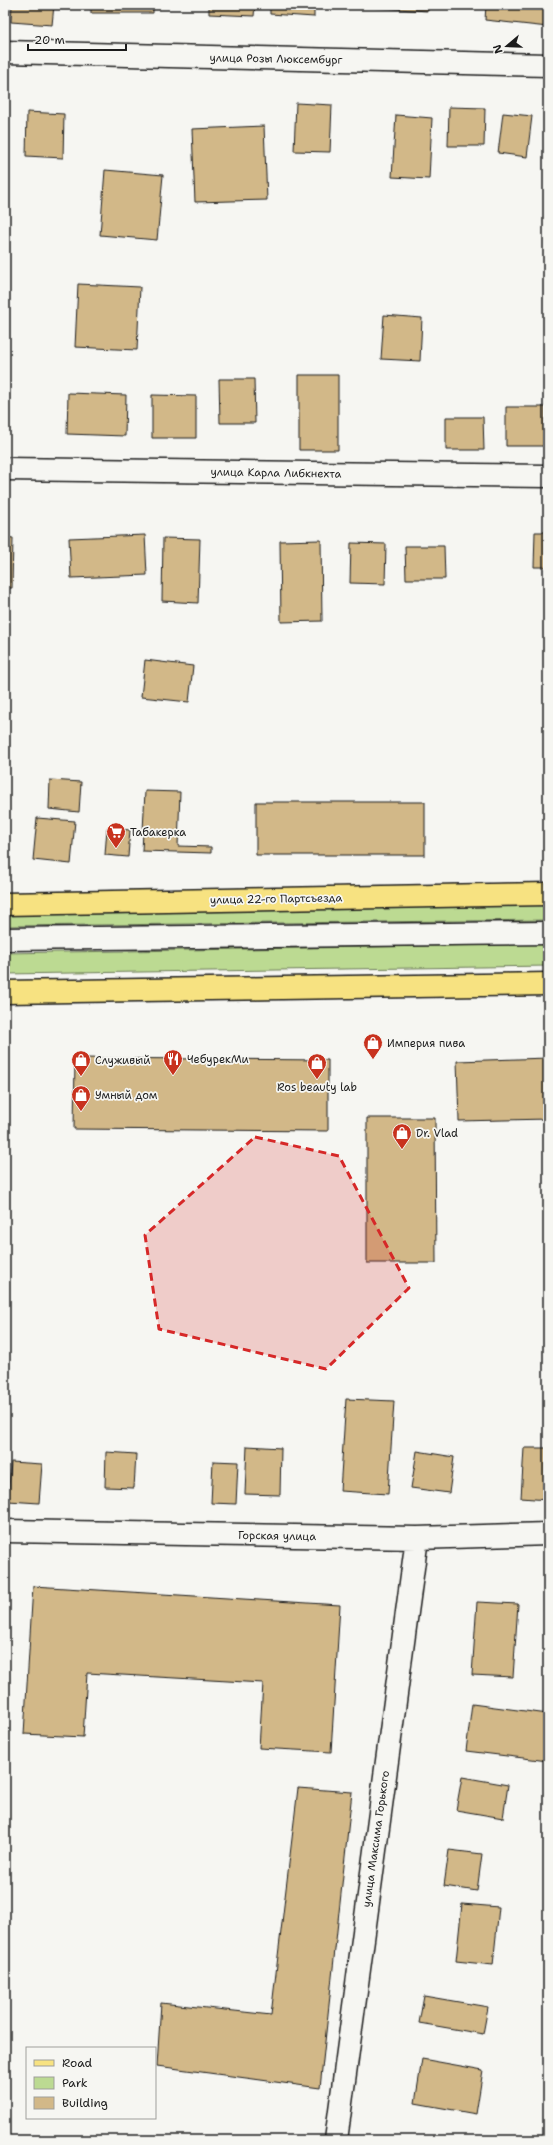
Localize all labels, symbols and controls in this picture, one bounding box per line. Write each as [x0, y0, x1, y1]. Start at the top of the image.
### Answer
scale bar [28, 26, 126, 52]
north arrow [487, 26, 527, 66]
text: 20 m [34, 32, 65, 48]
text: N [489, 42, 507, 56]
street label: улица Розы Люксембург [209, 50, 343, 68]
street label: улица Карла Либкнехта [210, 464, 342, 482]
supermarket icon: Табакерка [105, 821, 127, 849]
place label: Табакерка [130, 825, 186, 840]
street label: улица 22-го Партсъезда [210, 890, 342, 908]
shop icon: Империя пива [362, 1032, 384, 1060]
place label: Империя пива [387, 1036, 465, 1051]
restaurant icon: ЧебурекМи [162, 1048, 184, 1076]
shop icon: Служивый [70, 1049, 92, 1077]
place label: ЧебурекМи [187, 1052, 249, 1067]
shop icon: Ros beauty lab [306, 1052, 328, 1080]
place label: Служивый [95, 1053, 150, 1068]
place label: Ros beauty lab [277, 1080, 357, 1095]
shop icon: Умный дом [70, 1084, 92, 1112]
place label: Умный дом [95, 1088, 158, 1103]
shop icon: Dr. Vlad [391, 1122, 413, 1150]
place label: Dr. Vlad [416, 1126, 458, 1141]
street label: Горская улица [238, 1528, 316, 1544]
street label: улица Максима Горького [359, 1769, 393, 1908]
legend [26, 2047, 156, 2119]
text: Road [62, 2055, 93, 2071]
text: Park [62, 2075, 88, 2091]
text: Building [62, 2095, 108, 2111]

